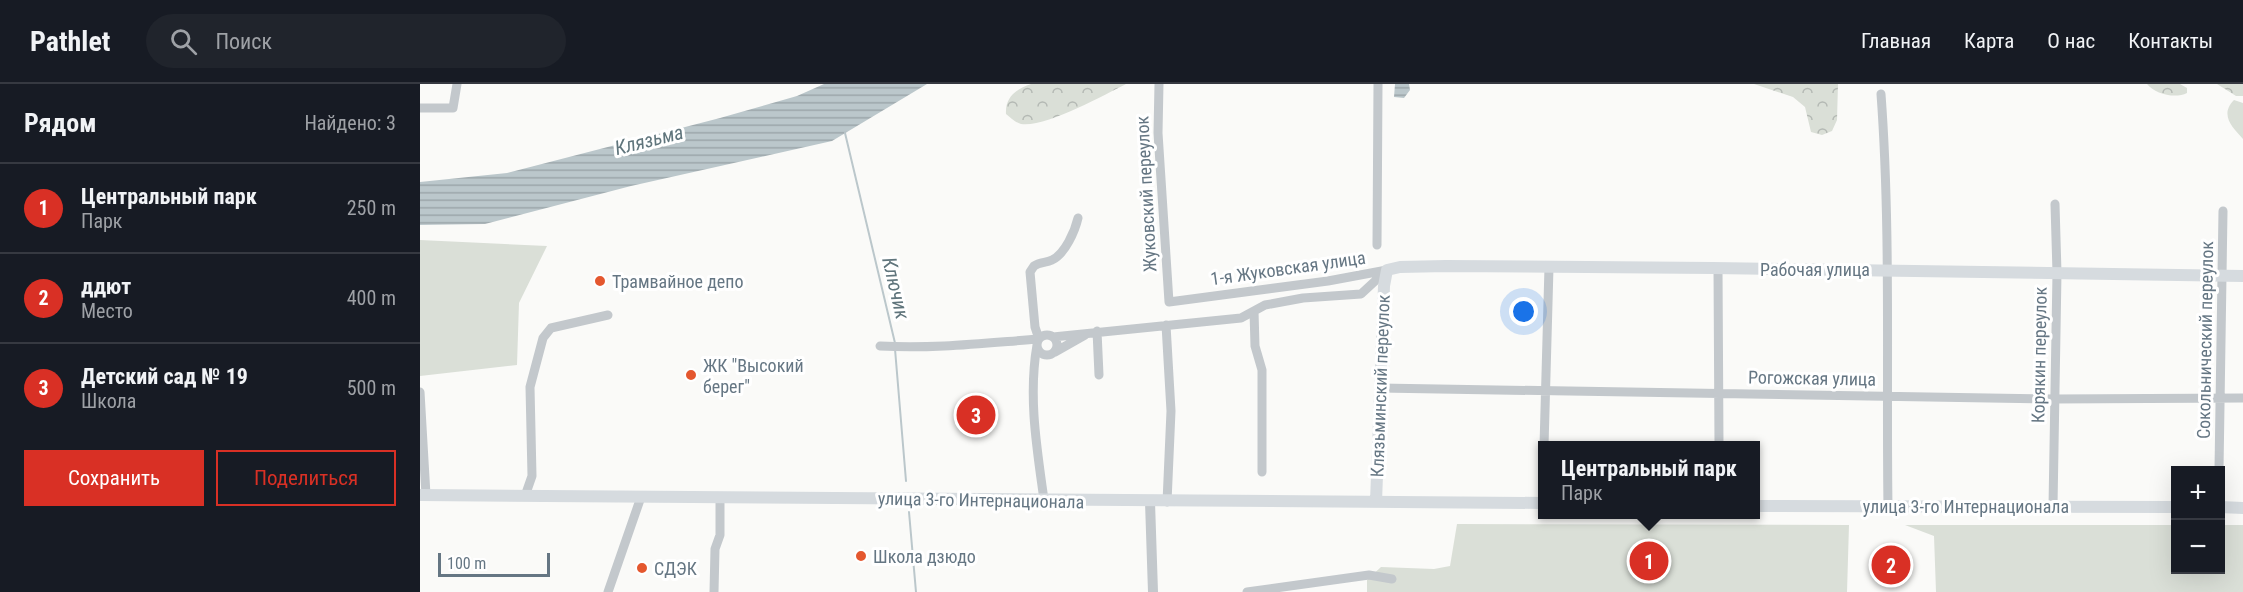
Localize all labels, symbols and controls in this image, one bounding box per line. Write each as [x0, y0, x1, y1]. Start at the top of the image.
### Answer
search box [146, 14, 566, 68]
text: Pathlet [30, 25, 110, 58]
icon: search [167, 25, 200, 58]
text: Поиск [215, 29, 272, 54]
text: Главная [1861, 29, 1931, 53]
text: Карта [1964, 29, 2014, 53]
text: О нас [2047, 29, 2095, 53]
text: Контакты [2128, 29, 2213, 53]
text: Рядом [24, 108, 96, 138]
text: Найдено: 3 [304, 111, 396, 135]
street label: Жуковский переулок [1131, 115, 1161, 273]
water label: Клязьма [612, 120, 686, 160]
text: Центральный парк [81, 184, 257, 209]
text: 1 [38, 196, 49, 220]
text: 250 m [347, 196, 396, 220]
text: Парк [81, 209, 122, 233]
street label: Сокольнический переулок [2193, 240, 2217, 439]
street label: 1-я Жуковская улица [1209, 247, 1367, 289]
water label: Ключик [877, 255, 915, 322]
street label: Рабочая улица [1760, 259, 1870, 280]
place label: Трамвайное депо [612, 271, 743, 292]
text: ддют [81, 274, 131, 299]
marker: Трамвайное депо [593, 274, 607, 288]
text: 2 [38, 286, 49, 310]
text: 400 m [347, 286, 396, 310]
street label: Корякин переулок [2027, 286, 2051, 423]
street label: Клязьминский переулок [1366, 294, 1394, 478]
your location [1509, 297, 1538, 326]
text: Место [81, 299, 133, 323]
place label: ЖК "Высокий берег" [703, 355, 804, 397]
text: Детский сад № 19 [81, 364, 248, 389]
street label: Рогожская улица [1748, 366, 1876, 390]
marker: ЖК "Высокий берег" [684, 368, 698, 382]
text: 3 [38, 376, 49, 400]
text: 500 m [347, 376, 396, 400]
text: Школа [81, 389, 136, 413]
pin: 3 [956, 392, 996, 438]
popup [1538, 441, 1760, 519]
button: Сохранить [24, 450, 204, 506]
button: Поделиться [216, 450, 396, 506]
text: Центральный парк [1561, 456, 1737, 481]
map controls [2171, 466, 2225, 574]
button: + [2171, 466, 2225, 520]
text: Парк [1561, 481, 1603, 505]
street label: улица 3-го Интернационала [878, 488, 1084, 512]
street label: улица 3-го Интернационала [1863, 496, 2069, 517]
button: − [2171, 520, 2225, 574]
pin: 1 [1630, 538, 1668, 584]
pin: 2 [1872, 542, 1910, 588]
place label: Школа дзюдо [873, 546, 976, 567]
marker: Школа дзюдо [854, 549, 868, 563]
scale bar [438, 550, 550, 578]
text: 100 m [447, 554, 486, 573]
place label: СДЭК [654, 558, 697, 579]
marker: СДЭК [635, 561, 649, 575]

